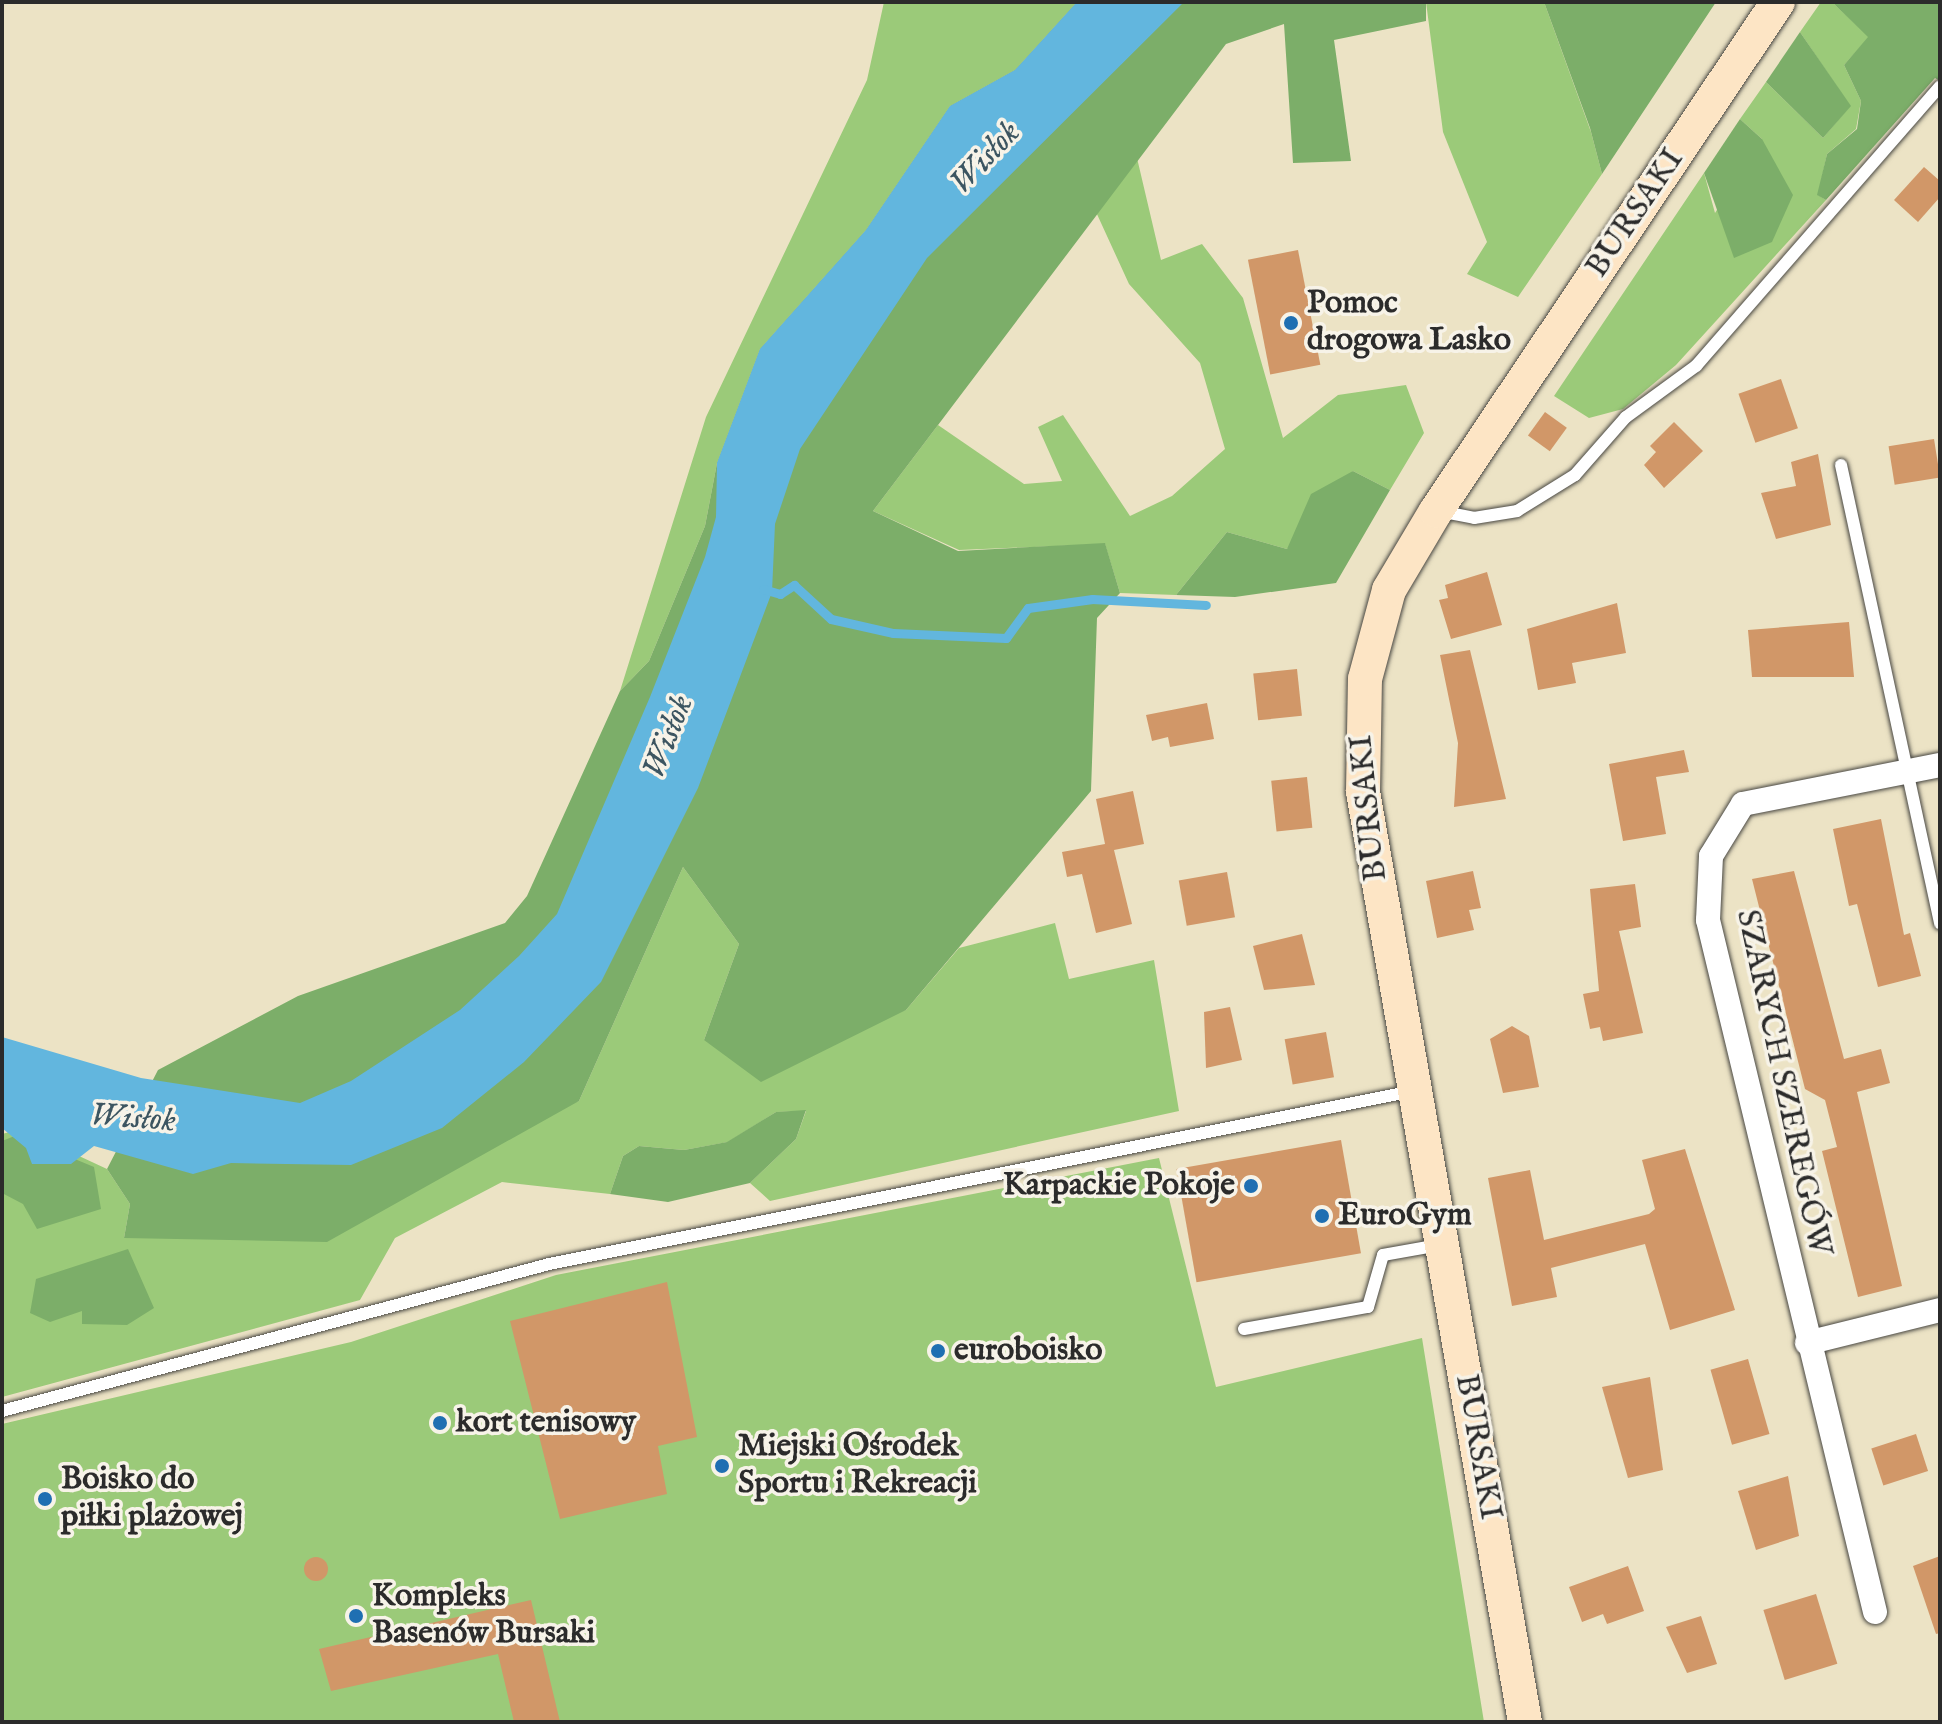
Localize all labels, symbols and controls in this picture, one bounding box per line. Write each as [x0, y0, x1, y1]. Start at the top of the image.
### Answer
water label: Wisłok [941, 113, 1029, 203]
street label: BURSAKI [1579, 142, 1693, 286]
place label: Pomoc drogowa Lasko [1307, 286, 1511, 361]
marker: Pomoc drogowa Lasko [1282, 314, 1300, 332]
water label: Wisłok [634, 690, 702, 784]
street label: BURSAKI [1343, 733, 1397, 883]
street label: SZARYCH SZEREGÓW [1727, 906, 1837, 1260]
water label: Wisłok [89, 1095, 177, 1141]
place label: Karpackie Pokoje [1003, 1167, 1235, 1205]
marker: Karpackie Pokoje [1242, 1177, 1260, 1195]
place label: EuroGym [1338, 1197, 1472, 1235]
marker: EuroGym [1313, 1207, 1331, 1225]
place label: euroboisko [954, 1332, 1102, 1370]
marker: euroboisko [929, 1342, 947, 1360]
street label: BURSAKI [1445, 1371, 1509, 1523]
place label: kort tenisowy [456, 1404, 636, 1442]
marker: kort tenisowy [431, 1414, 449, 1432]
place label: Miejski Ośrodek Sportu i Rekreacji [738, 1429, 977, 1504]
marker: Miejski Ośrodek Sportu i Rekreacji [713, 1457, 731, 1475]
place label: Boisko do piłki plażowej [61, 1462, 243, 1537]
marker: Boisko do piłki plażowej [36, 1490, 54, 1508]
place label: Kompleks Basenów Bursaki [372, 1579, 595, 1654]
marker: Kompleks Basenów Bursaki [347, 1607, 365, 1625]

